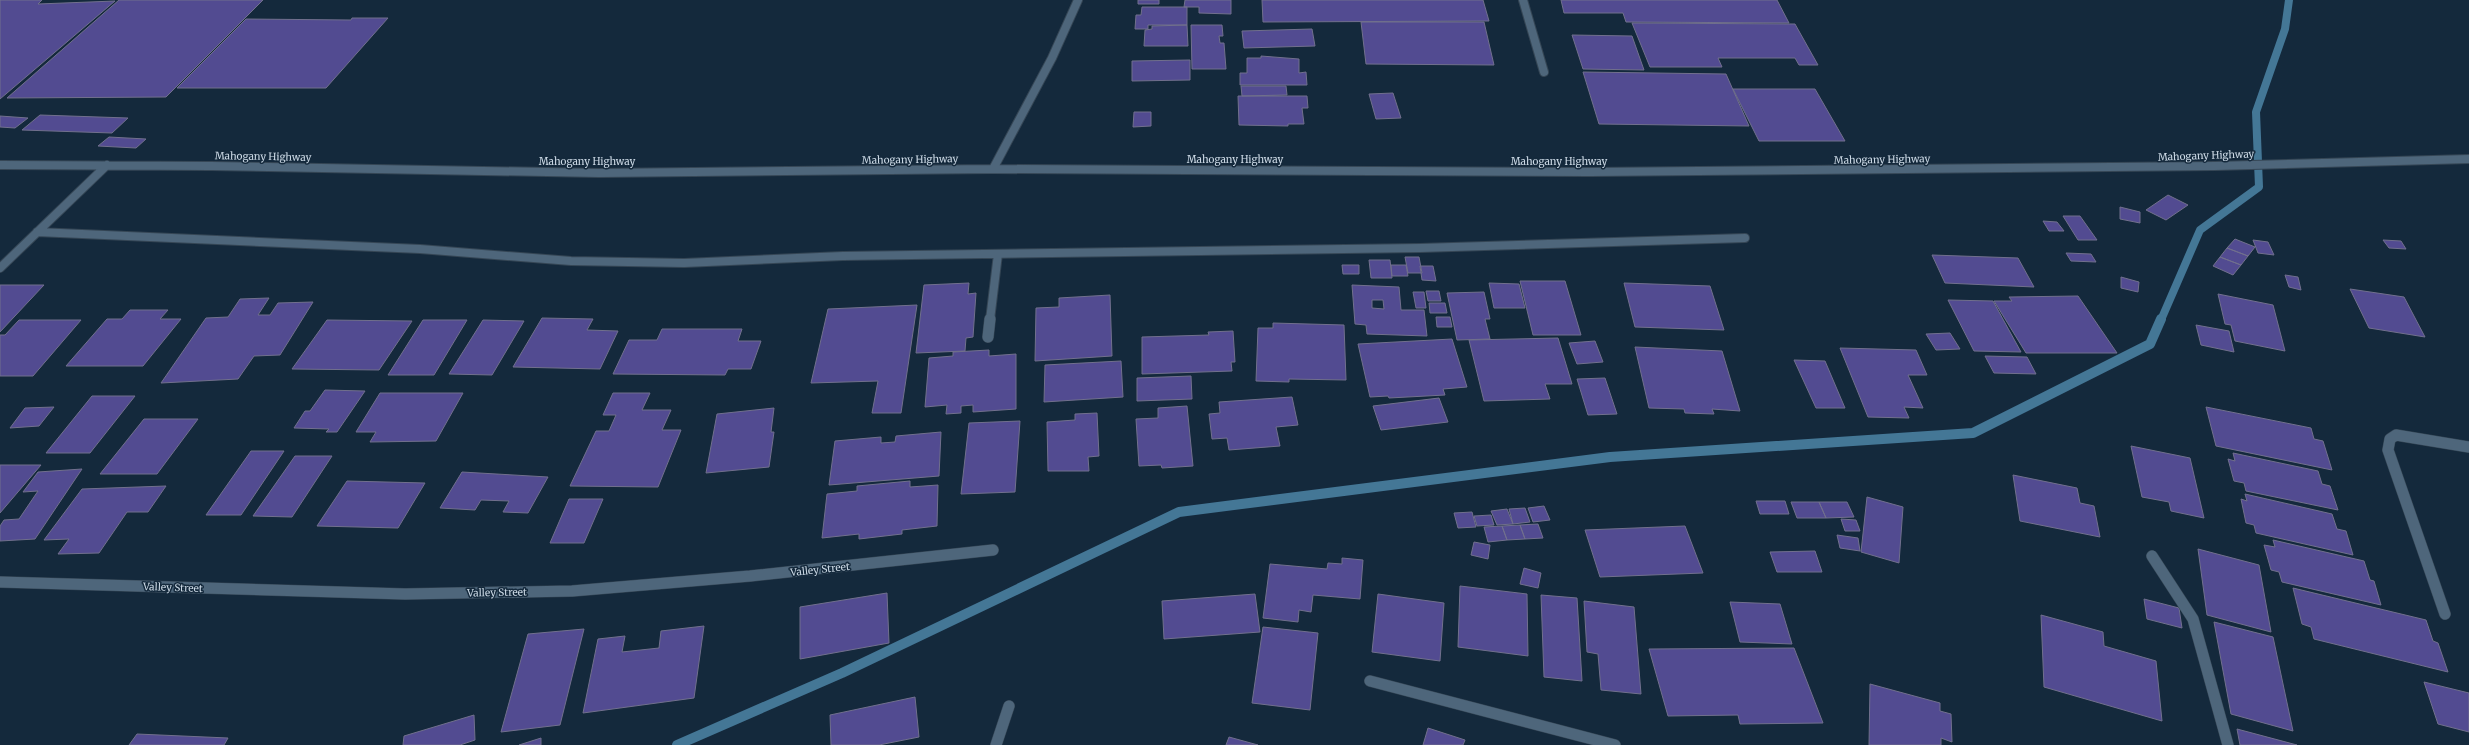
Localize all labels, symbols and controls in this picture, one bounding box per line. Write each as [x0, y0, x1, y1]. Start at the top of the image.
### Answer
street label: Mahogany Highway [2158, 147, 2255, 164]
street label: Mahogany Highway [215, 149, 312, 164]
street label: Mahogany Highway [862, 152, 959, 167]
street label: Mahogany Highway [1834, 152, 1931, 167]
street label: Mahogany Highway [1187, 153, 1283, 166]
street label: Mahogany Highway [539, 155, 635, 168]
street label: Mahogany Highway [1511, 155, 1607, 168]
street label: Valley Street [789, 560, 851, 579]
street label: Valley Street [142, 580, 203, 595]
street label: Valley Street [466, 585, 527, 600]

